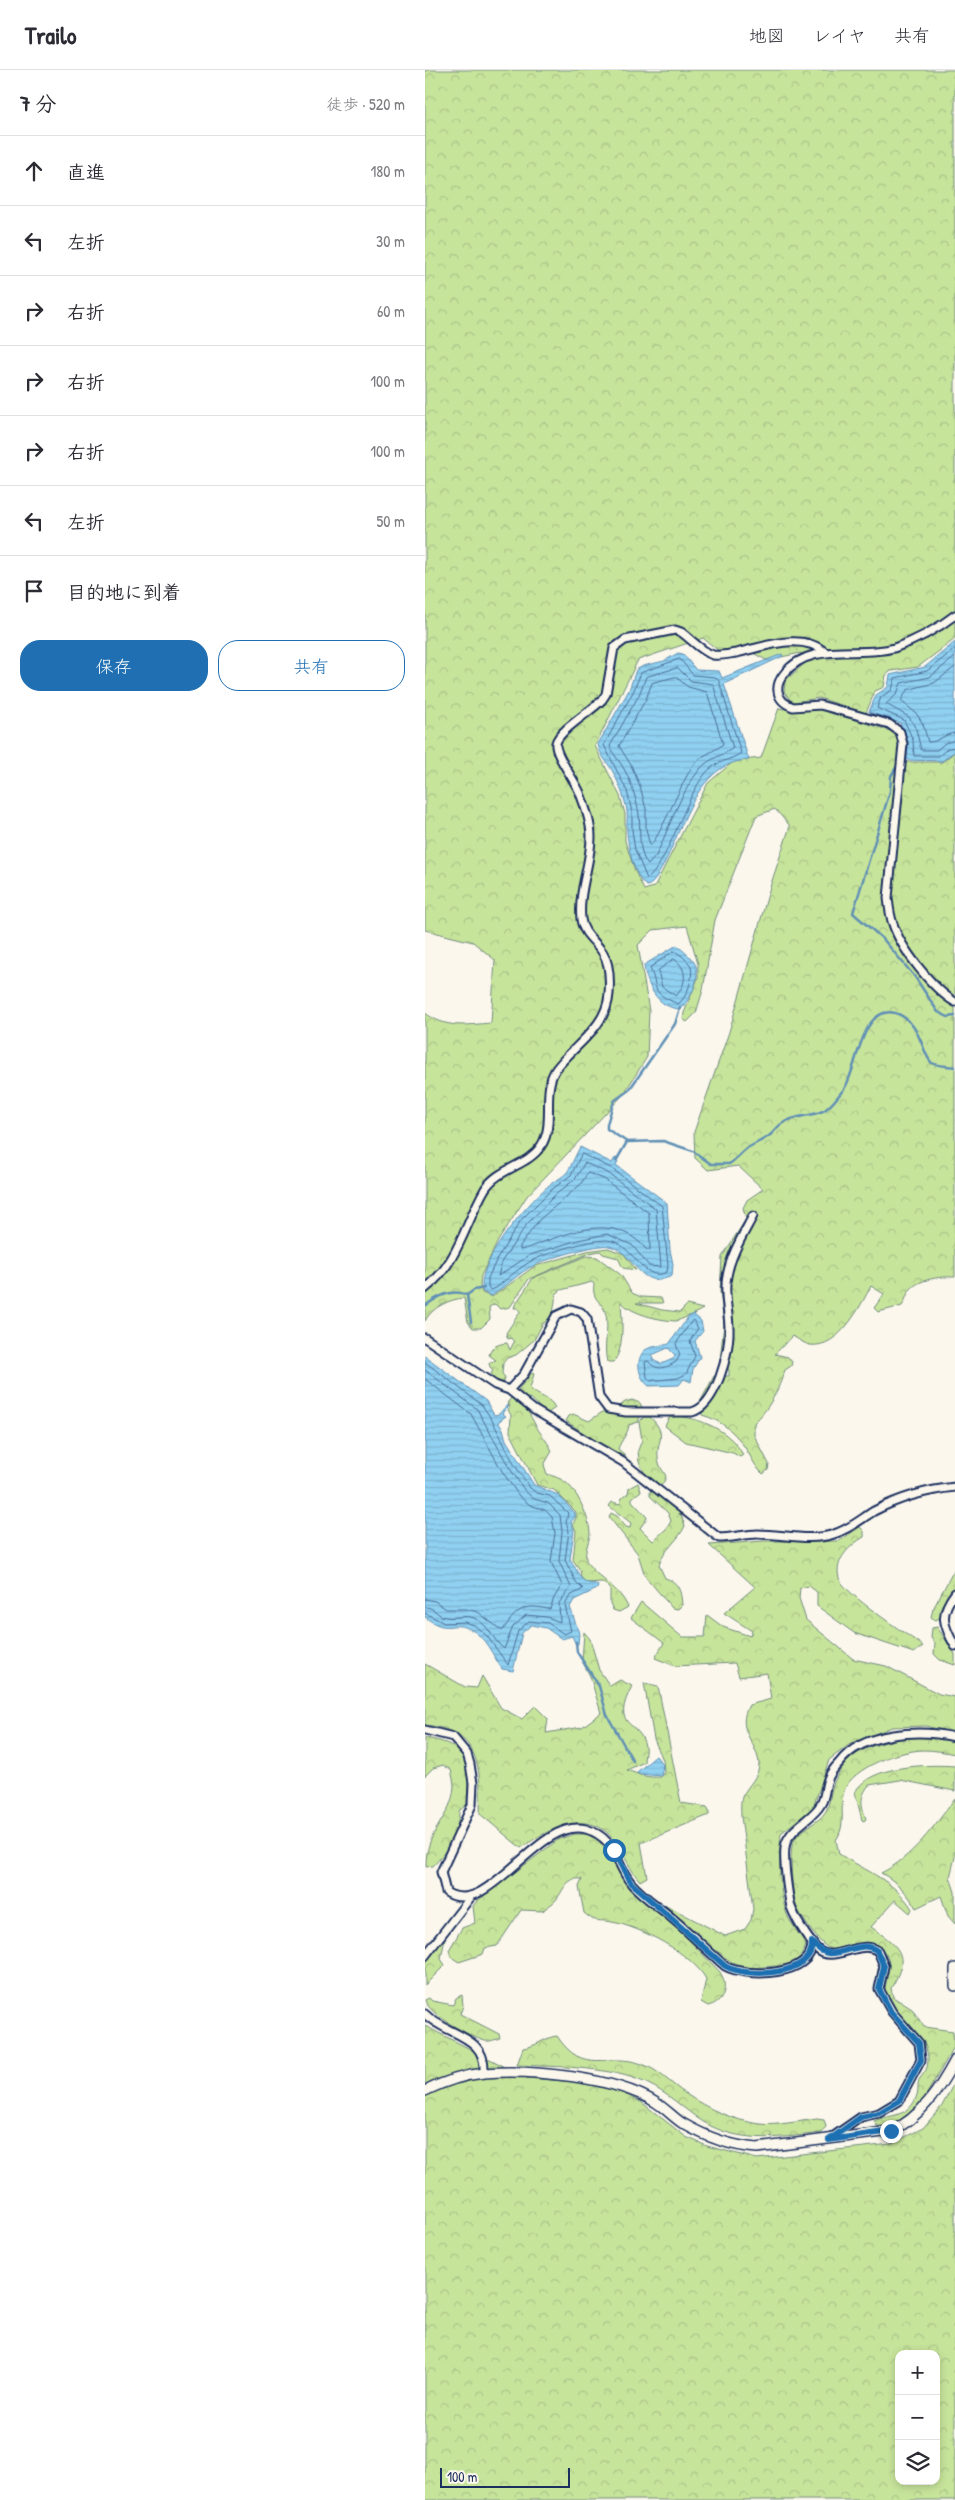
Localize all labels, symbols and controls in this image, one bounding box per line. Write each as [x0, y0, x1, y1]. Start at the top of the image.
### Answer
text: Trailo [25, 19, 76, 51]
text: 地図 [749, 23, 785, 48]
text: レイヤ [813, 23, 866, 48]
text: 共有 [894, 23, 930, 48]
text: 7 分 [20, 89, 56, 118]
text: 徒歩 · 520 m [326, 93, 405, 115]
icon: ahead [20, 157, 48, 185]
text: 直進 [67, 159, 105, 185]
text: 180 m [371, 160, 405, 182]
icon: left [20, 227, 48, 255]
text: 左折 [67, 229, 105, 255]
text: 30 m [376, 230, 405, 252]
icon: right [20, 297, 48, 325]
text: 右折 [67, 299, 105, 325]
text: 60 m [377, 300, 405, 322]
icon: right [20, 367, 48, 395]
text: 右折 [67, 369, 105, 395]
text: 100 m [370, 370, 405, 392]
icon: right [20, 437, 48, 465]
text: 右折 [67, 439, 105, 465]
text: 100 m [370, 440, 405, 462]
icon: left [20, 507, 48, 535]
text: 左折 [67, 509, 105, 535]
text: 50 m [377, 510, 405, 532]
icon: arrive [20, 577, 48, 605]
text: 目的地に到着 [67, 579, 181, 605]
button: 保存 [20, 640, 208, 691]
button: 共有 [218, 640, 405, 691]
route start [603, 1839, 626, 1862]
route end [880, 2120, 903, 2143]
map controls [895, 2350, 940, 2485]
button: + [895, 2350, 940, 2395]
button: − [895, 2395, 940, 2440]
button: layers [895, 2440, 940, 2485]
scale bar [440, 2465, 570, 2488]
text: 100 m [447, 2467, 477, 2486]

